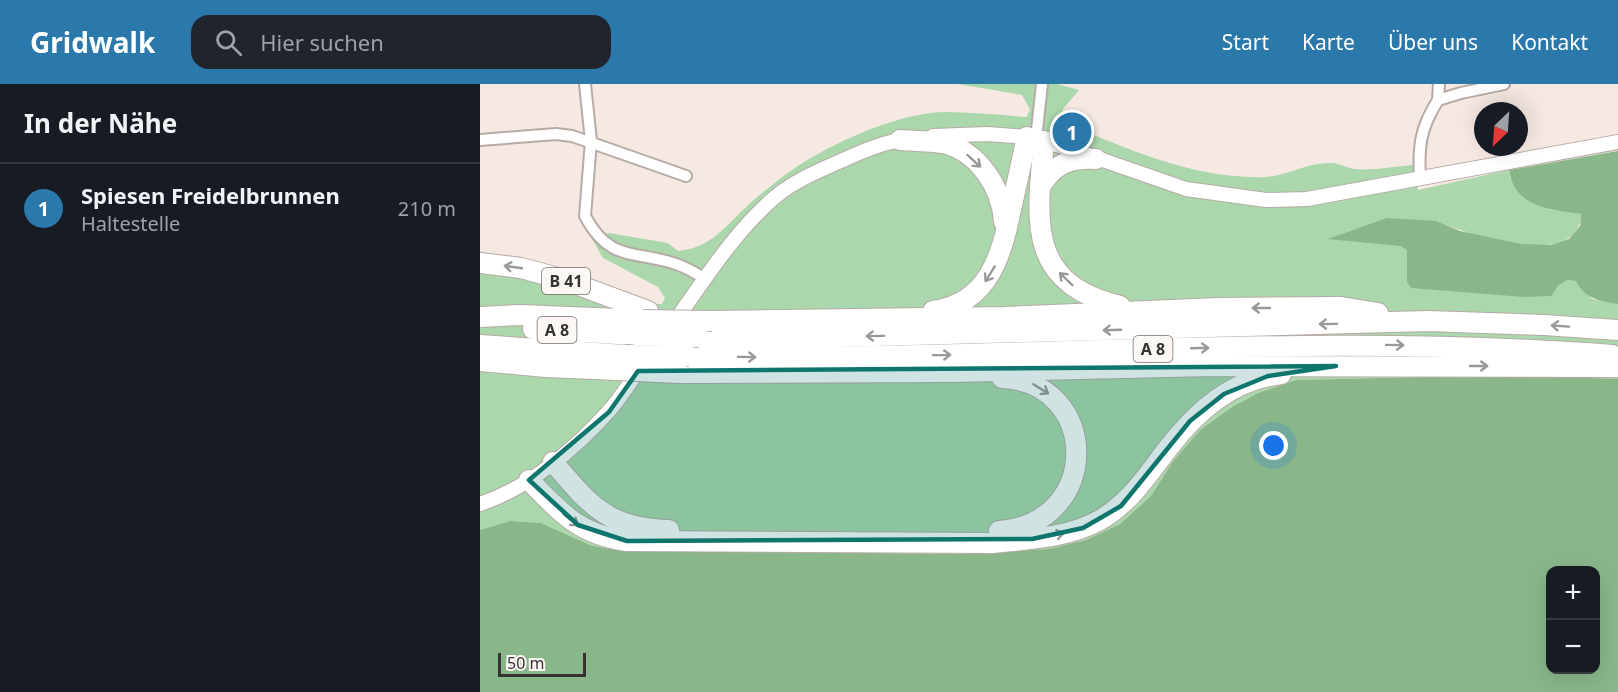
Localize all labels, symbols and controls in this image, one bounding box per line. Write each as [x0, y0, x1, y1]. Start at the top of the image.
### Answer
search box [191, 15, 611, 69]
text: Gridwalk [30, 23, 155, 61]
icon: search [212, 26, 245, 59]
text: Hier suchen [260, 27, 384, 57]
text: Start [1222, 28, 1269, 56]
text: Karte [1302, 28, 1355, 56]
text: Über uns [1388, 28, 1478, 56]
text: Kontakt [1511, 28, 1588, 56]
north arrow [1474, 102, 1528, 156]
text: In der Nähe [24, 105, 177, 141]
pin: 1 [1052, 110, 1092, 154]
one-way arrow [966, 154, 981, 168]
text: Spiesen Freidelbrunnen [81, 180, 340, 210]
text: 1 [38, 195, 49, 222]
text: 210 m [398, 195, 456, 222]
text: Haltestelle [81, 210, 180, 237]
one-way arrow [504, 262, 523, 273]
one-way arrow [984, 265, 996, 281]
road number: B 41 [542, 268, 590, 294]
one-way arrow [1058, 272, 1073, 287]
one-way arrow [1252, 302, 1272, 314]
road number: A 8 [538, 317, 577, 343]
one-way arrow [1318, 318, 1338, 329]
one-way arrow [1550, 321, 1570, 332]
one-way arrow [1102, 324, 1122, 335]
one-way arrow [866, 330, 886, 342]
road number: A 8 [1134, 336, 1172, 362]
one-way arrow [1384, 340, 1404, 351]
one-way arrow [1189, 342, 1209, 353]
one-way arrow [932, 349, 952, 361]
one-way arrow [737, 351, 757, 363]
one-way arrow [1468, 360, 1488, 371]
one-way arrow [1032, 383, 1049, 396]
your location [1259, 431, 1288, 460]
one-way arrow [563, 514, 579, 526]
one-way arrow [1045, 529, 1064, 540]
map controls [1546, 566, 1600, 674]
button: + [1546, 566, 1600, 620]
button: − [1546, 620, 1600, 674]
scale bar [498, 650, 586, 678]
text: 50 m [507, 652, 544, 674]

